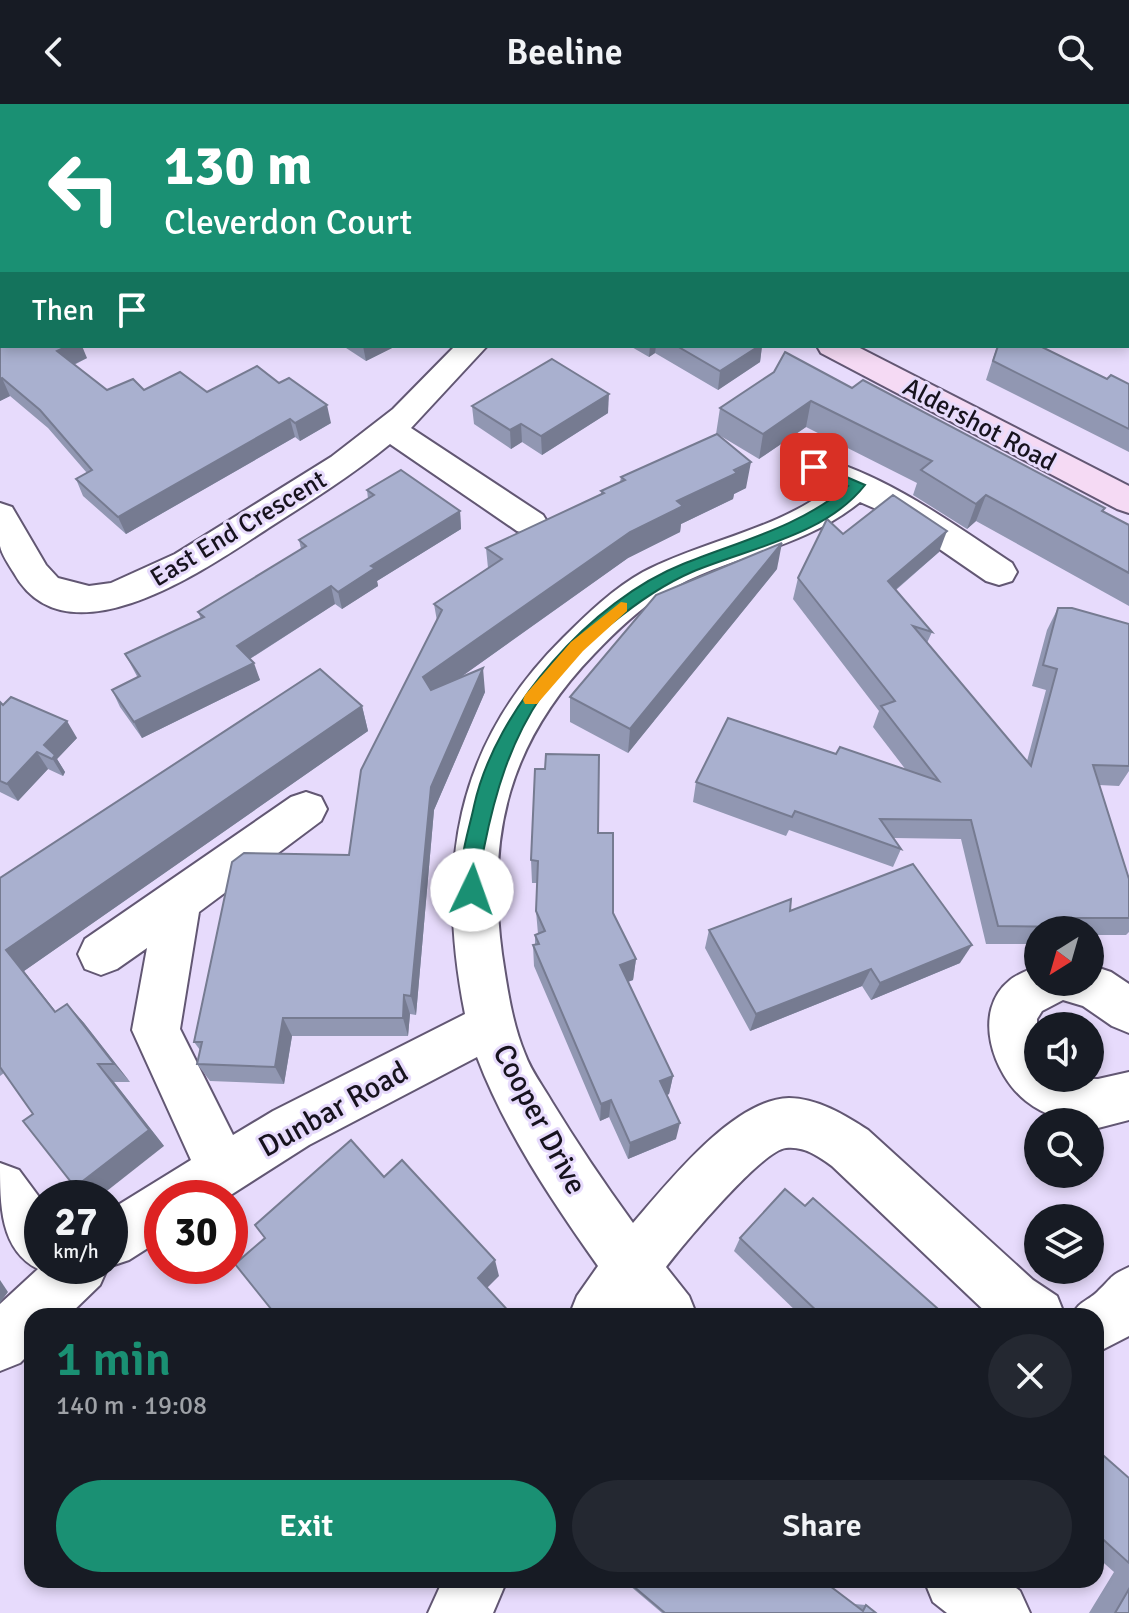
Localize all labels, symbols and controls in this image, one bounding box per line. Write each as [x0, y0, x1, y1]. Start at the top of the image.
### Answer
icon: back [32, 30, 76, 74]
text: Beeline [506, 30, 623, 75]
icon: search [1053, 30, 1097, 74]
text: 130 m [164, 131, 312, 200]
icon: left [32, 136, 136, 240]
text: Cleverdon Court [164, 200, 412, 245]
icon: arrive [110, 288, 154, 332]
text: Then [32, 292, 94, 329]
street label: Aldershot Road [898, 371, 1062, 479]
pin [780, 433, 848, 501]
icon: arrive [792, 445, 836, 489]
street label: East End Crescent [145, 464, 332, 594]
position arrow [430, 848, 514, 932]
north arrow [1024, 916, 1104, 996]
map controls [1024, 916, 1104, 1284]
button: sound [1024, 1012, 1104, 1092]
street label: Cooper Drive [485, 1038, 595, 1201]
street label: Dunbar Road [252, 1053, 414, 1166]
button: search [1024, 1108, 1104, 1188]
speed limit sign: 30 [144, 1180, 248, 1284]
text: 27 [54, 1197, 98, 1247]
button: layers [1024, 1204, 1104, 1284]
text: km/h [53, 1239, 99, 1264]
text: 1 min [56, 1330, 171, 1389]
button: close [988, 1334, 1072, 1418]
text: 140 m · 19:08 [56, 1390, 207, 1422]
button: Exit [56, 1480, 556, 1572]
button: Share [572, 1480, 1072, 1572]

